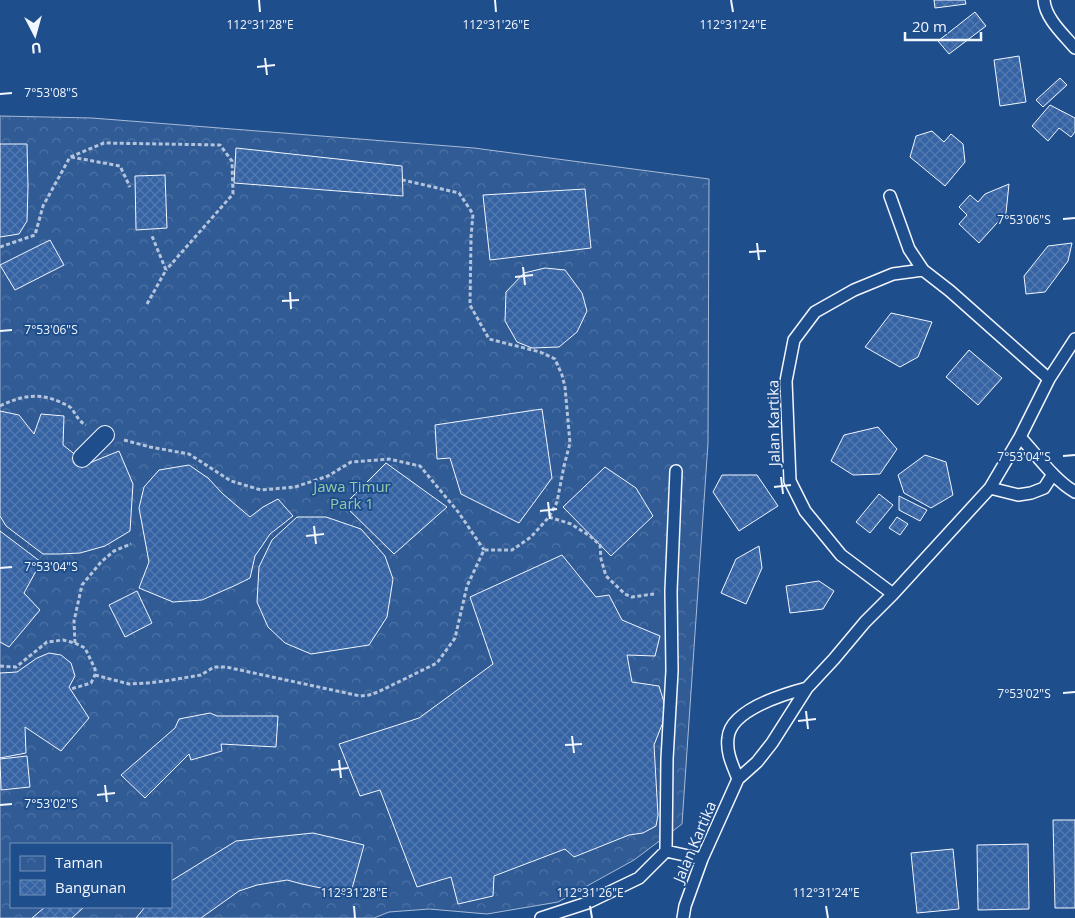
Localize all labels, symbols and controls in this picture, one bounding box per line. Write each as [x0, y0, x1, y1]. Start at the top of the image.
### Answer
north arrow [10, 10, 60, 60]
scale bar [905, 10, 981, 42]
text: 112°31'28"E [226, 16, 294, 33]
text: 112°31'26"E [462, 16, 530, 33]
text: 112°31'24"E [699, 16, 767, 33]
text: 20 m [912, 16, 947, 36]
text: U [30, 38, 43, 58]
text: 7°53'08"S [24, 84, 78, 101]
text: 7°53'06"S [997, 211, 1051, 228]
text: 7°53'06"S [24, 321, 78, 338]
street label: Jalan Kartika [762, 380, 784, 468]
text: 7°53'04"S [997, 448, 1051, 465]
park label: Jawa Timur Park 1 [311, 476, 391, 513]
text: 7°53'04"S [24, 558, 78, 575]
text: 7°53'02"S [997, 685, 1051, 702]
text: 7°53'02"S [24, 795, 78, 812]
street label: Jalan Kartika [667, 798, 720, 887]
legend [10, 843, 172, 908]
text: Taman [55, 852, 103, 872]
text: Bangunan [55, 877, 126, 897]
text: 112°31'28"E [320, 884, 388, 901]
text: 112°31'26"E [556, 884, 624, 901]
text: 112°31'24"E [792, 884, 860, 901]

